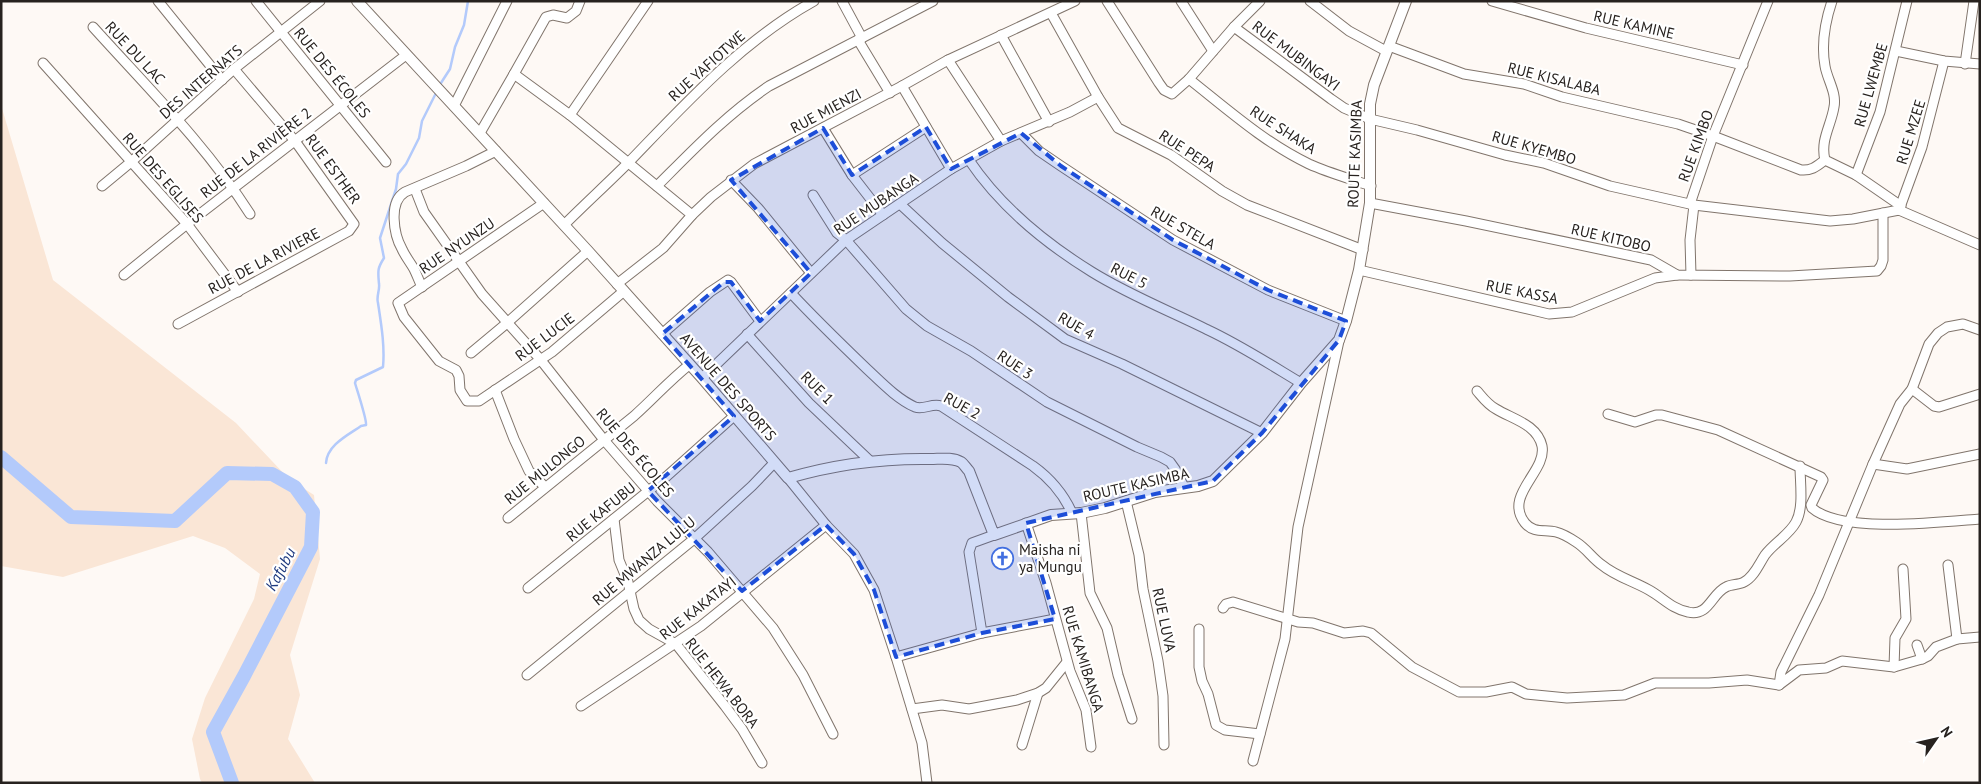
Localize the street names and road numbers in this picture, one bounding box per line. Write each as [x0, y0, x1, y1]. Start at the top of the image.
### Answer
street label: RUE KAMINE [1592, 6, 1676, 43]
street label: RUE MUBINGAYI [1249, 16, 1344, 95]
street label: RUE DU LAC [101, 17, 169, 88]
street label: RUE DES ÉCOLES [290, 24, 375, 122]
street label: RUE YAFIOTWE [664, 26, 749, 105]
street label: DES INTERNATS [155, 40, 246, 123]
street label: RUE LWEMBE [1849, 41, 1892, 129]
street label: RUE KISALABA [1506, 58, 1603, 99]
street label: RUE MIENZI [787, 84, 865, 137]
street label: RUE MZEE [1892, 97, 1929, 167]
street label: ROUTE KASIMBA [1343, 100, 1366, 208]
street label: RUE SHAKA [1247, 101, 1320, 158]
street label: RUE DE LA RIVIÈRE 2 [196, 103, 315, 202]
street label: RUE KIMBO [1674, 107, 1717, 184]
street label: RUE PEPA [1156, 125, 1219, 176]
street label: RUE KYEMBO [1490, 126, 1578, 169]
street label: RUE DES EGLISES [119, 128, 208, 227]
street label: RUE ESTHER [302, 130, 365, 208]
street label: RUE MUBANGA [830, 168, 922, 239]
street label: RUE STELA [1147, 201, 1219, 254]
street label: RUE NYUNZU [415, 213, 498, 278]
street label: RUE KITOBO [1569, 219, 1653, 256]
street label: RUE DE LA RIVIERE [205, 223, 323, 298]
street label: RUE 5 [1108, 258, 1151, 293]
street label: RUE KASSA [1484, 275, 1560, 308]
street label: RUE LUCIE [511, 308, 578, 365]
street label: RUE 4 [1055, 308, 1098, 344]
street label: AVENUE DES SPORTS [676, 329, 781, 445]
street label: RUE 3 [994, 346, 1037, 383]
street label: RUE 1 [797, 367, 838, 408]
street label: RUE 2 [941, 388, 984, 423]
street label: RUE DES ÉCOLES [592, 404, 678, 501]
street label: RUE MULONGO [500, 431, 589, 508]
street label: ROUTE KASIMBA [1081, 463, 1191, 506]
street label: RUE KAFUBU [562, 478, 639, 546]
street label: RUE MWANZA LULU [588, 512, 699, 609]
street label: RUE KAKATAYI [655, 572, 740, 644]
street label: RUE LUVA [1148, 586, 1181, 654]
street label: RUE KAMIBANGA [1058, 603, 1109, 714]
street label: RUE HEWA BORA [681, 634, 764, 732]

